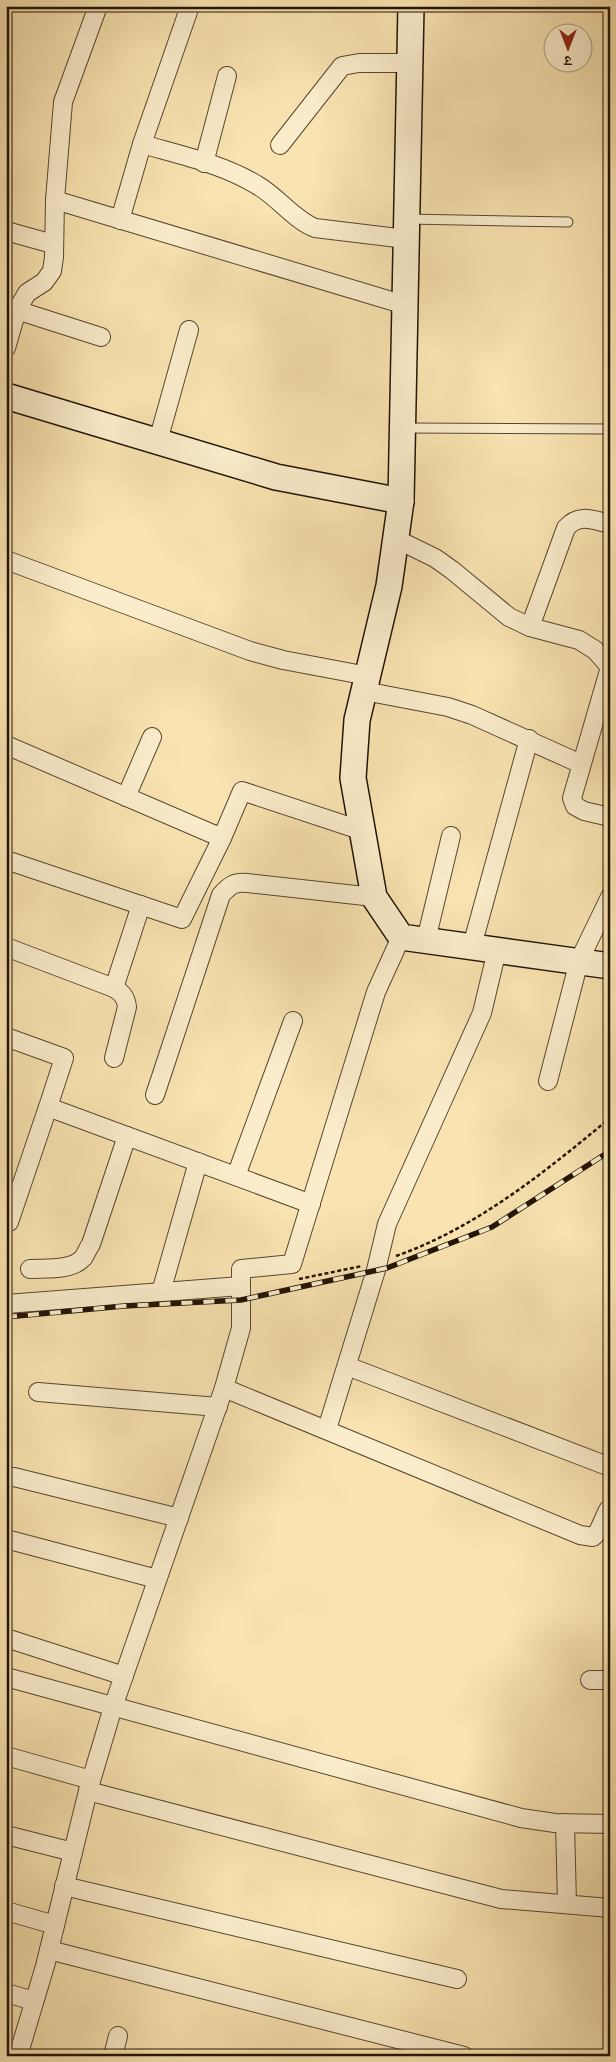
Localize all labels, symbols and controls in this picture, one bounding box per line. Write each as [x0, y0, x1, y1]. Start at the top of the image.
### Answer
north arrow [544, 22, 594, 72]
text: उ [564, 49, 573, 69]

